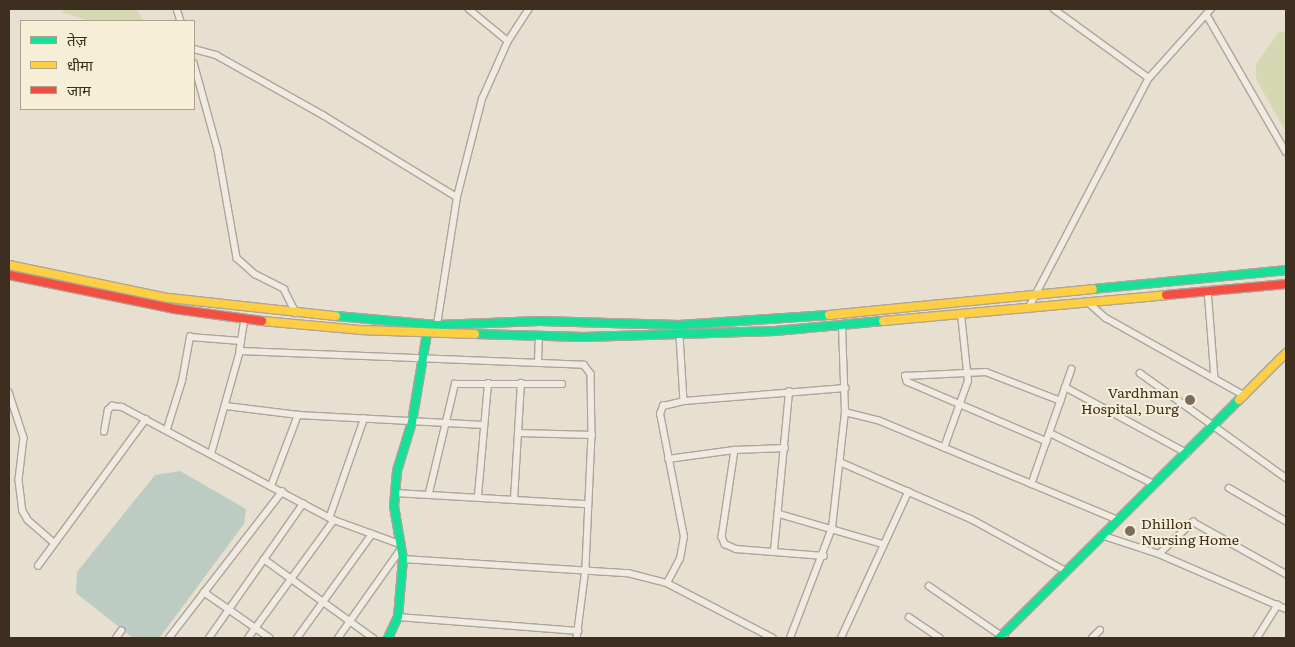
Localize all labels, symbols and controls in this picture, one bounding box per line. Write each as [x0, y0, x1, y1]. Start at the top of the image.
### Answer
legend [20, 20, 195, 110]
text: तेज़ [67, 28, 87, 51]
text: धीमा [67, 53, 93, 76]
text: जाम [67, 78, 91, 101]
place label: Vardhman Hospital, Durg [1081, 384, 1179, 417]
marker: Vardhman Hospital, Durg [1183, 393, 1197, 407]
place label: Dhillon Nursing Home [1141, 515, 1239, 548]
marker: Dhillon Nursing Home [1123, 524, 1137, 538]

